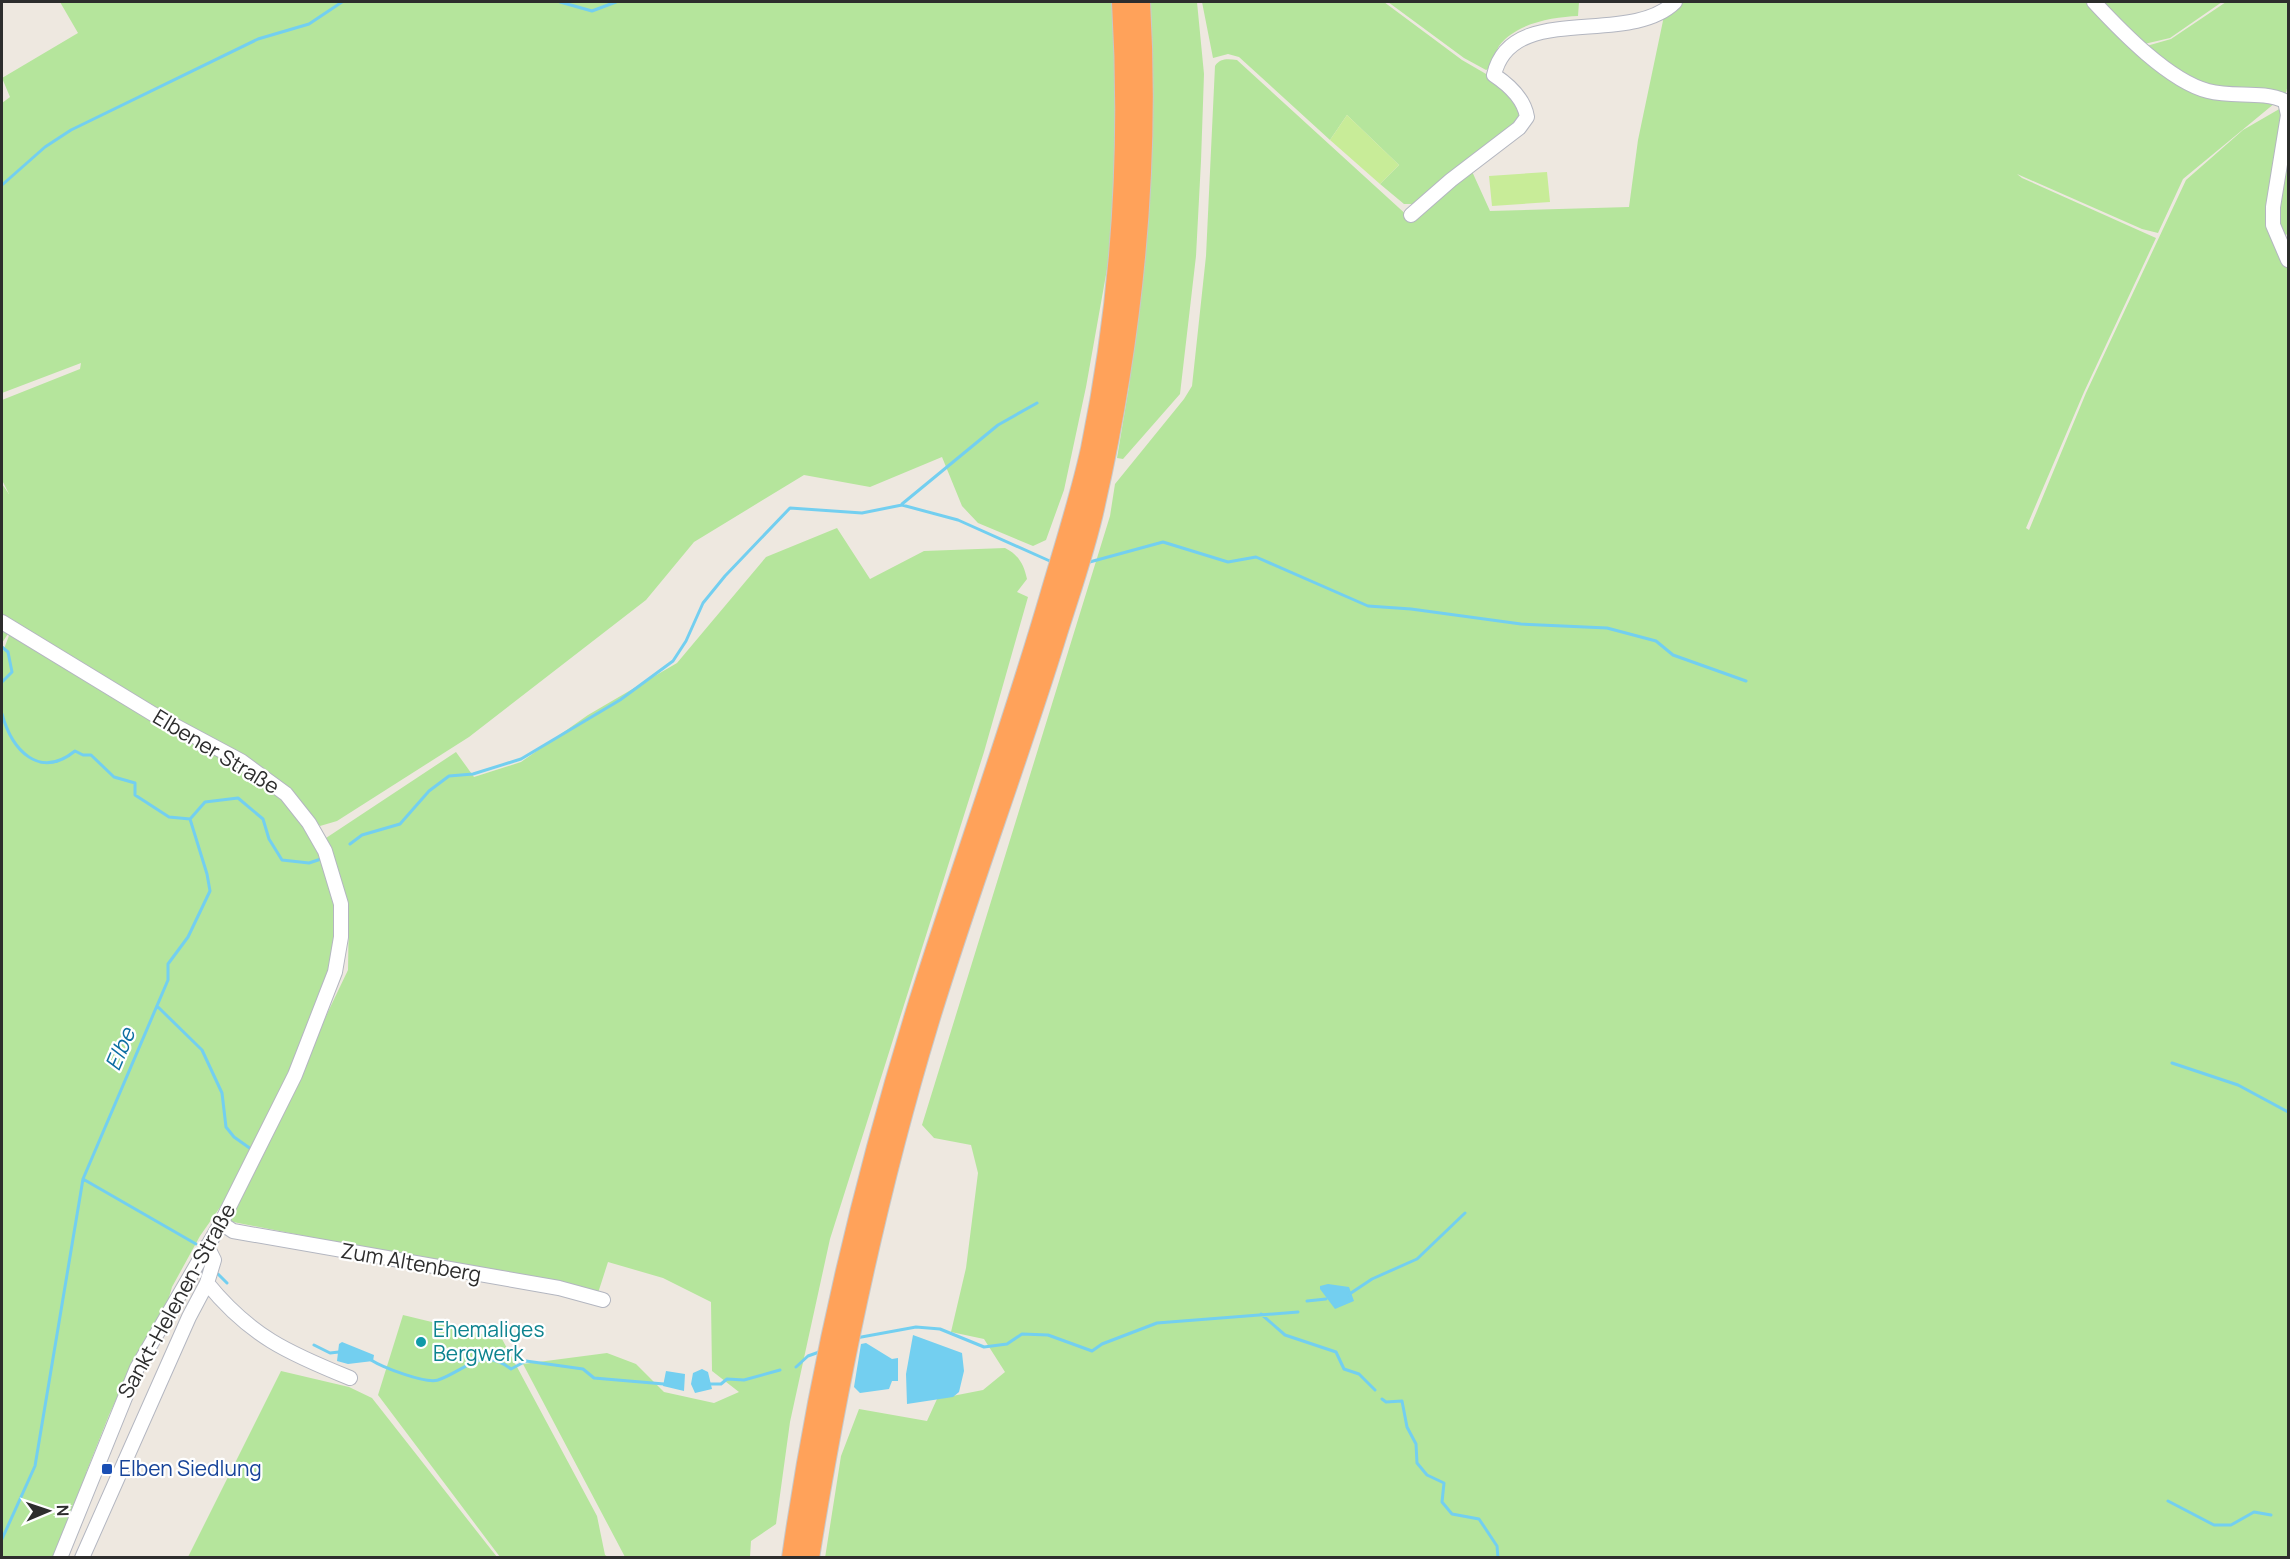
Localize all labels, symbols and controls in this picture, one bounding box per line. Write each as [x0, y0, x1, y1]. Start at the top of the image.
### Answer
street label: Elbener Straße [148, 702, 285, 800]
water label: Elbe [98, 1022, 143, 1075]
street label: Sankt-Helenen-Straße [111, 1198, 241, 1403]
street label: Zum Altenberg [339, 1236, 484, 1288]
place label: Ehemaliges Bergwerk [433, 1315, 544, 1367]
marker: Ehemaliges Bergwerk [414, 1335, 428, 1349]
place label: Elben Siedlung [119, 1454, 262, 1482]
marker: Elben Siedlung [100, 1462, 114, 1476]
north arrow [18, 1481, 78, 1541]
text: N [52, 1504, 74, 1517]

